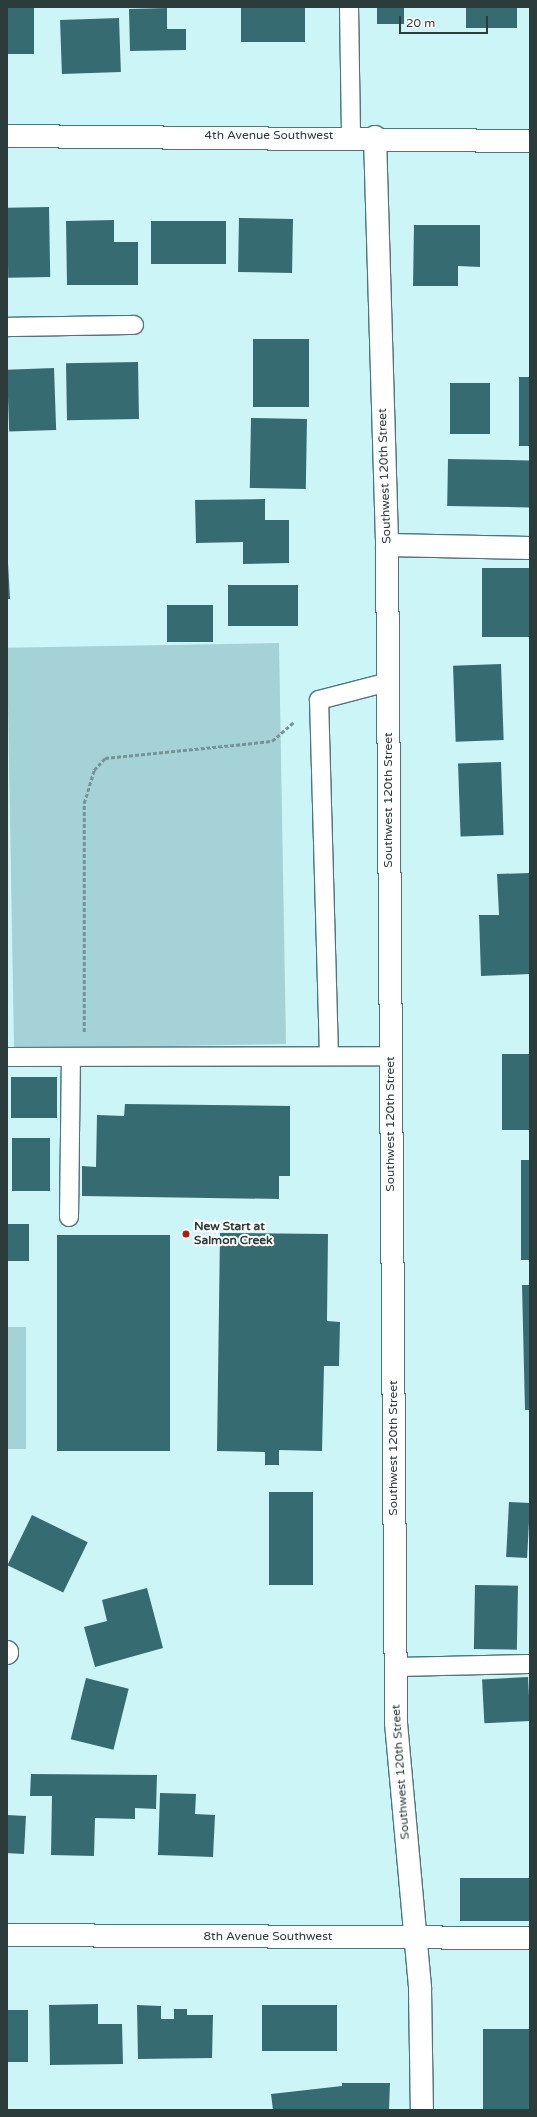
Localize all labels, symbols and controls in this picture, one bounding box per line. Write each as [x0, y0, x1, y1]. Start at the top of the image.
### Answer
scale bar [401, 8, 490, 34]
text: 20 m [406, 16, 435, 30]
street label: 4th Avenue Southwest [205, 129, 333, 143]
street label: Southwest 120th Street [375, 408, 395, 544]
street label: Southwest 120th Street [382, 732, 396, 868]
street label: Southwest 120th Street [384, 1056, 398, 1192]
place label: New Start at Salmon Creek [194, 1220, 273, 1248]
marker: New Start at Salmon Creek [181, 1229, 191, 1239]
street label: Southwest 120th Street [387, 1380, 401, 1516]
street label: Southwest 120th Street [389, 1704, 413, 1840]
street label: 8th Avenue Southwest [204, 1930, 332, 1944]

